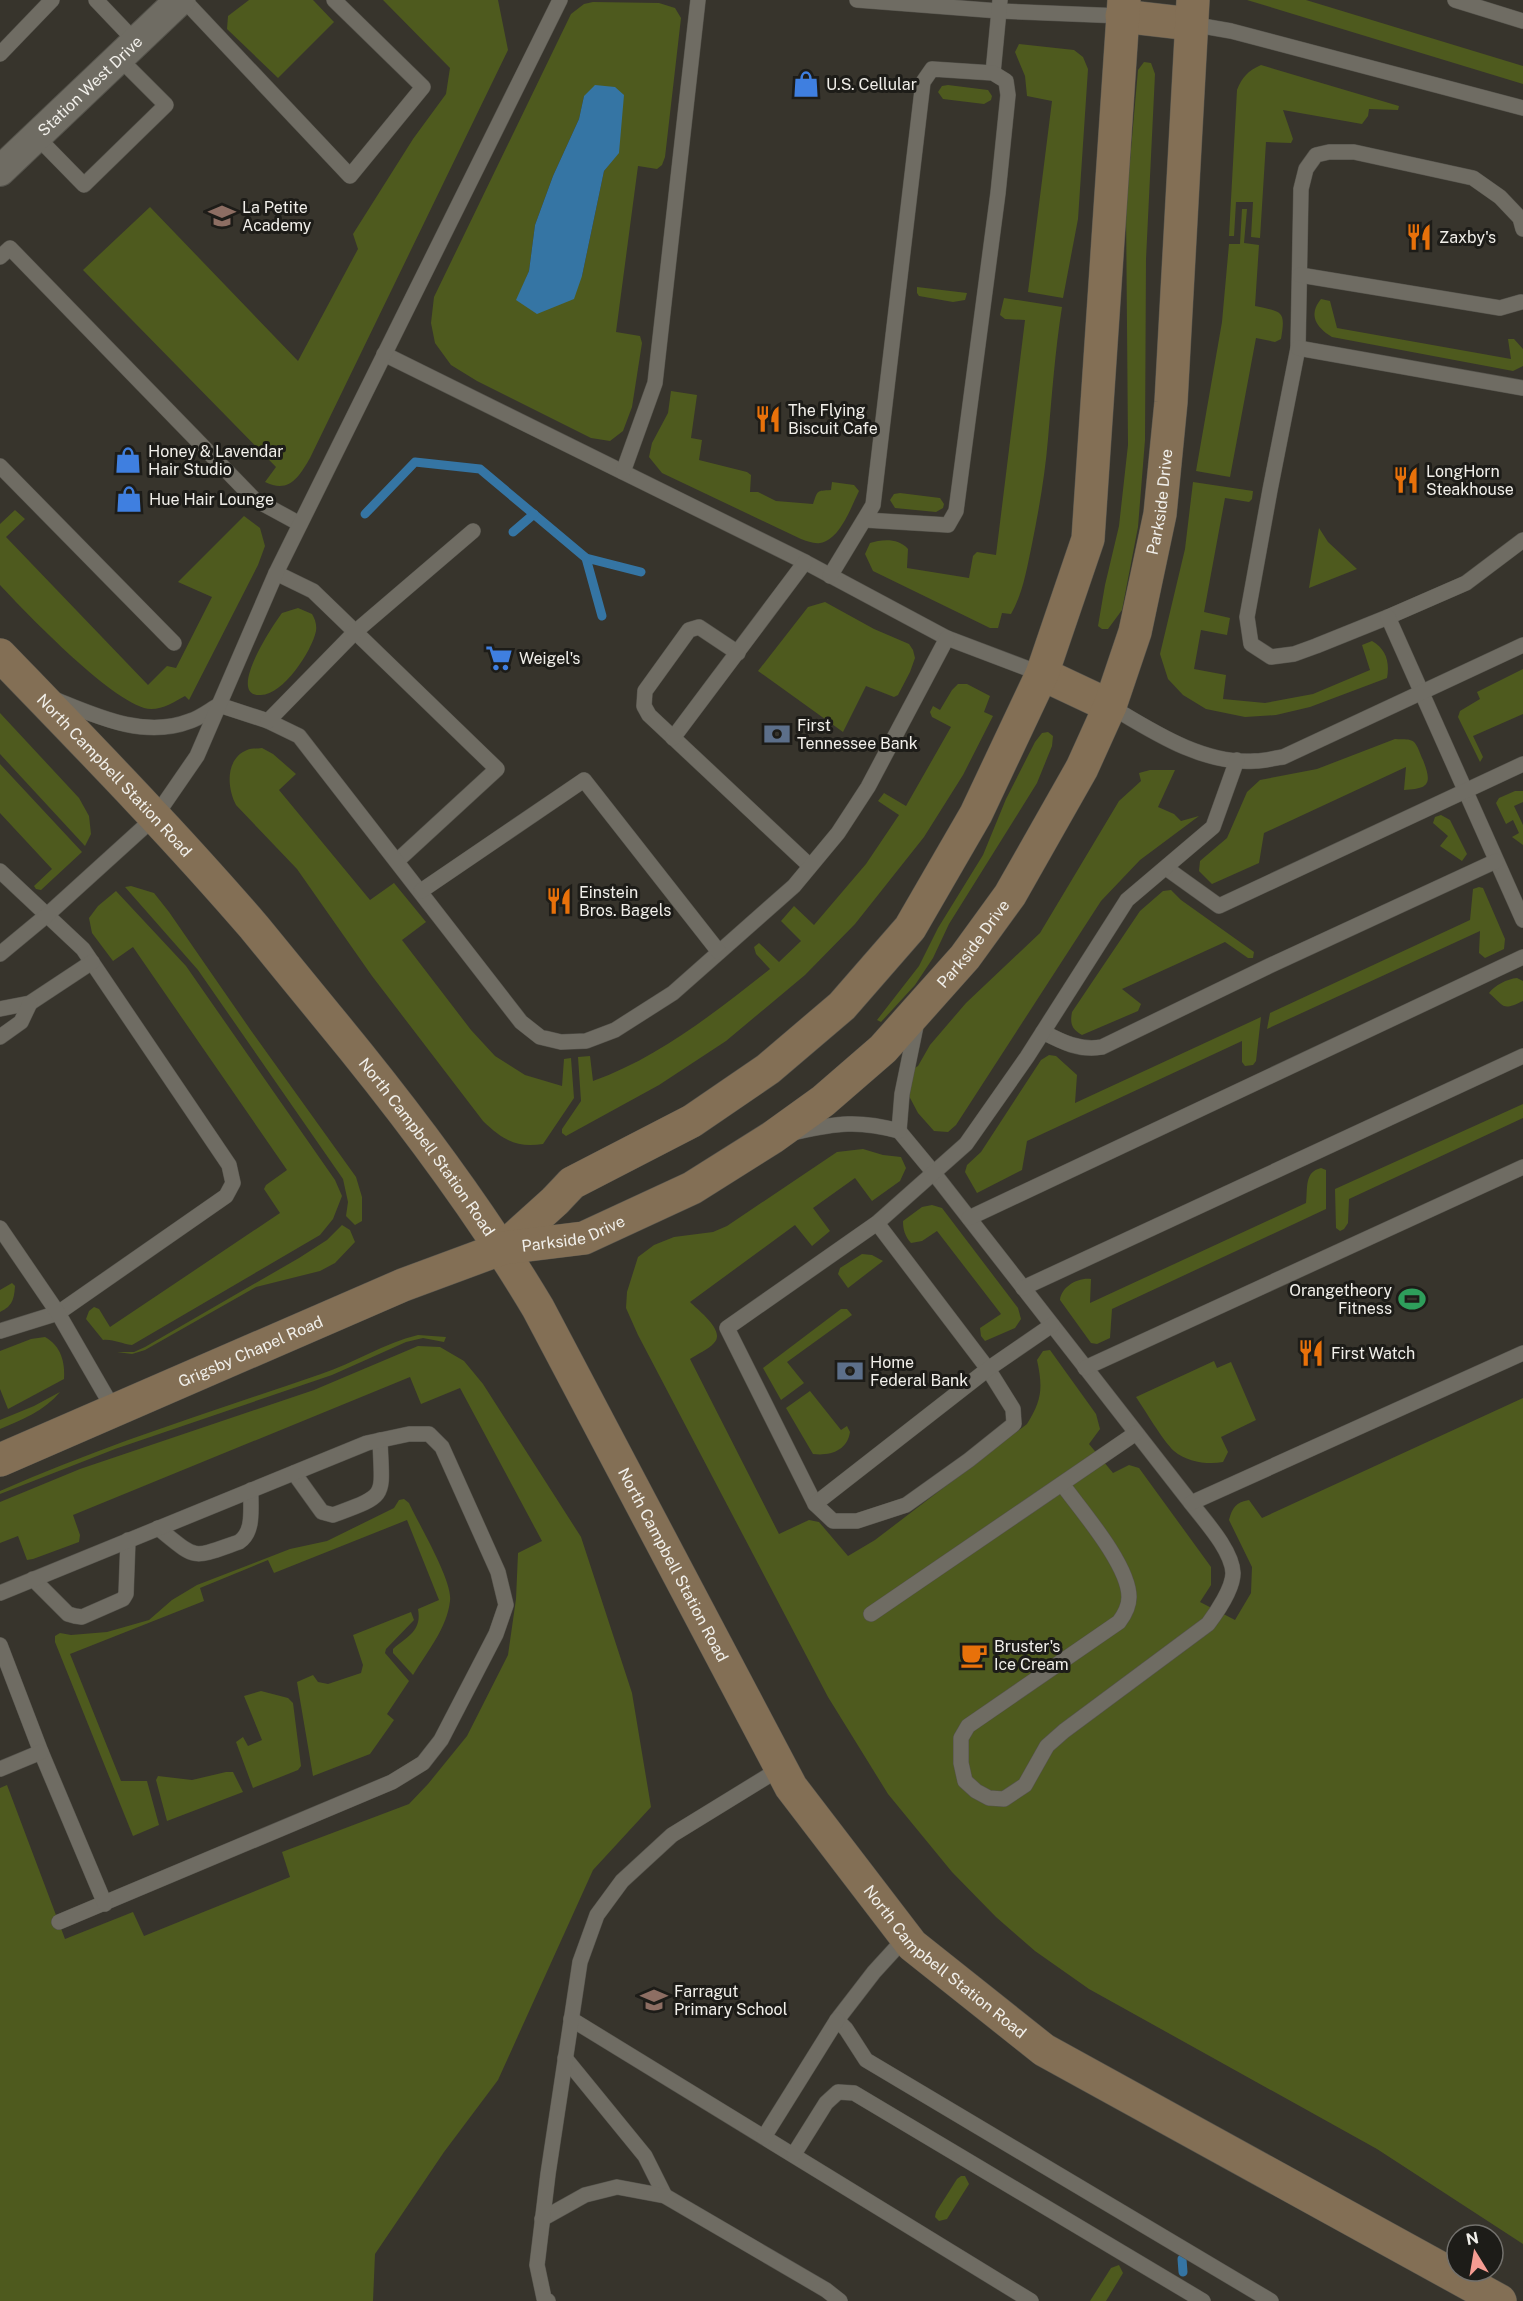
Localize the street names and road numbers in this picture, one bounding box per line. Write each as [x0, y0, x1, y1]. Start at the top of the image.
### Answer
street label: Station West Drive [34, 32, 146, 140]
street label: Parkside Drive [1143, 448, 1176, 557]
street label: North Campbell Station Road [33, 690, 196, 861]
street label: Parkside Drive [933, 896, 1014, 992]
street label: North Campbell Station Road [355, 1054, 499, 1240]
street label: Parkside Drive [520, 1211, 628, 1256]
street label: Grigsby Chapel Road [175, 1312, 326, 1391]
street label: North Campbell Station Road [614, 1464, 732, 1665]
street label: North Campbell Station Road [860, 1881, 1030, 2042]

